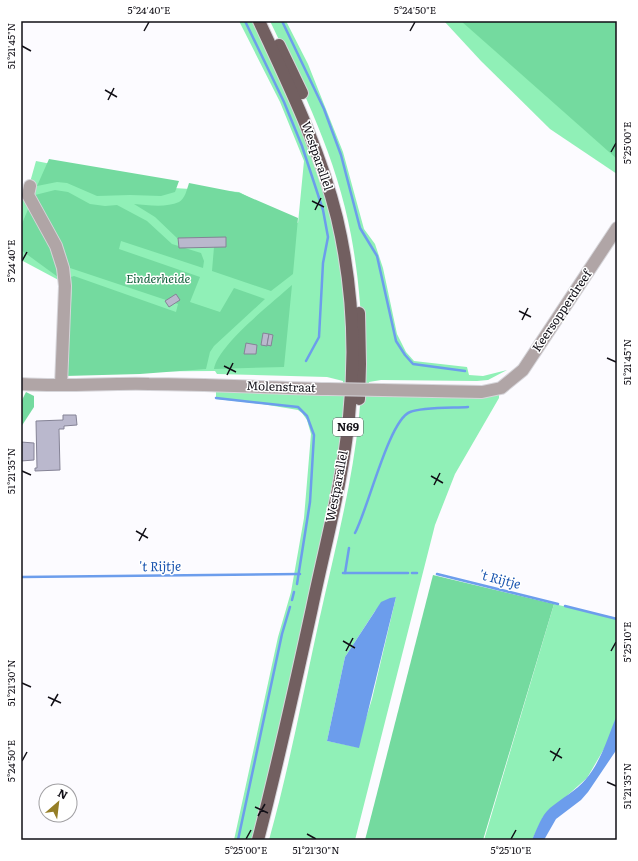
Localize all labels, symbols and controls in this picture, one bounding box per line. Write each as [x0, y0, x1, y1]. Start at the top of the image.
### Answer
text: 5°24'40"E [128, 2, 170, 17]
text: 5°24'50"E [394, 2, 436, 17]
text: 51°21'45"N [3, 23, 18, 69]
street label: Westparallel [298, 119, 338, 193]
text: 5°25'00"E [619, 122, 634, 164]
text: 5°24'40"E [3, 240, 18, 282]
street label: Keersopperdreef [527, 265, 596, 355]
park label: Einderheide [126, 269, 190, 287]
text: 51°21'45"N [619, 339, 634, 385]
street label: Molenstraat [246, 376, 316, 396]
road number: N69 [333, 418, 363, 436]
text: 51°21'35"N [3, 448, 18, 494]
street label: Westparallel [320, 449, 352, 523]
water label: 't Rijtje [139, 556, 181, 575]
water label: 't Rijtje [477, 564, 523, 593]
text: 5°25'10"E [619, 622, 634, 662]
text: 51°21'30"N [3, 659, 18, 707]
text: 5°24'50"E [3, 740, 18, 782]
text: 51°21'35"N [619, 763, 634, 809]
north arrow [38, 783, 78, 823]
text: N [55, 784, 71, 803]
text: 5°25'00"E [225, 842, 267, 857]
text: 51°21'30"N [292, 842, 340, 857]
text: 5°25'10"E [491, 842, 531, 857]

